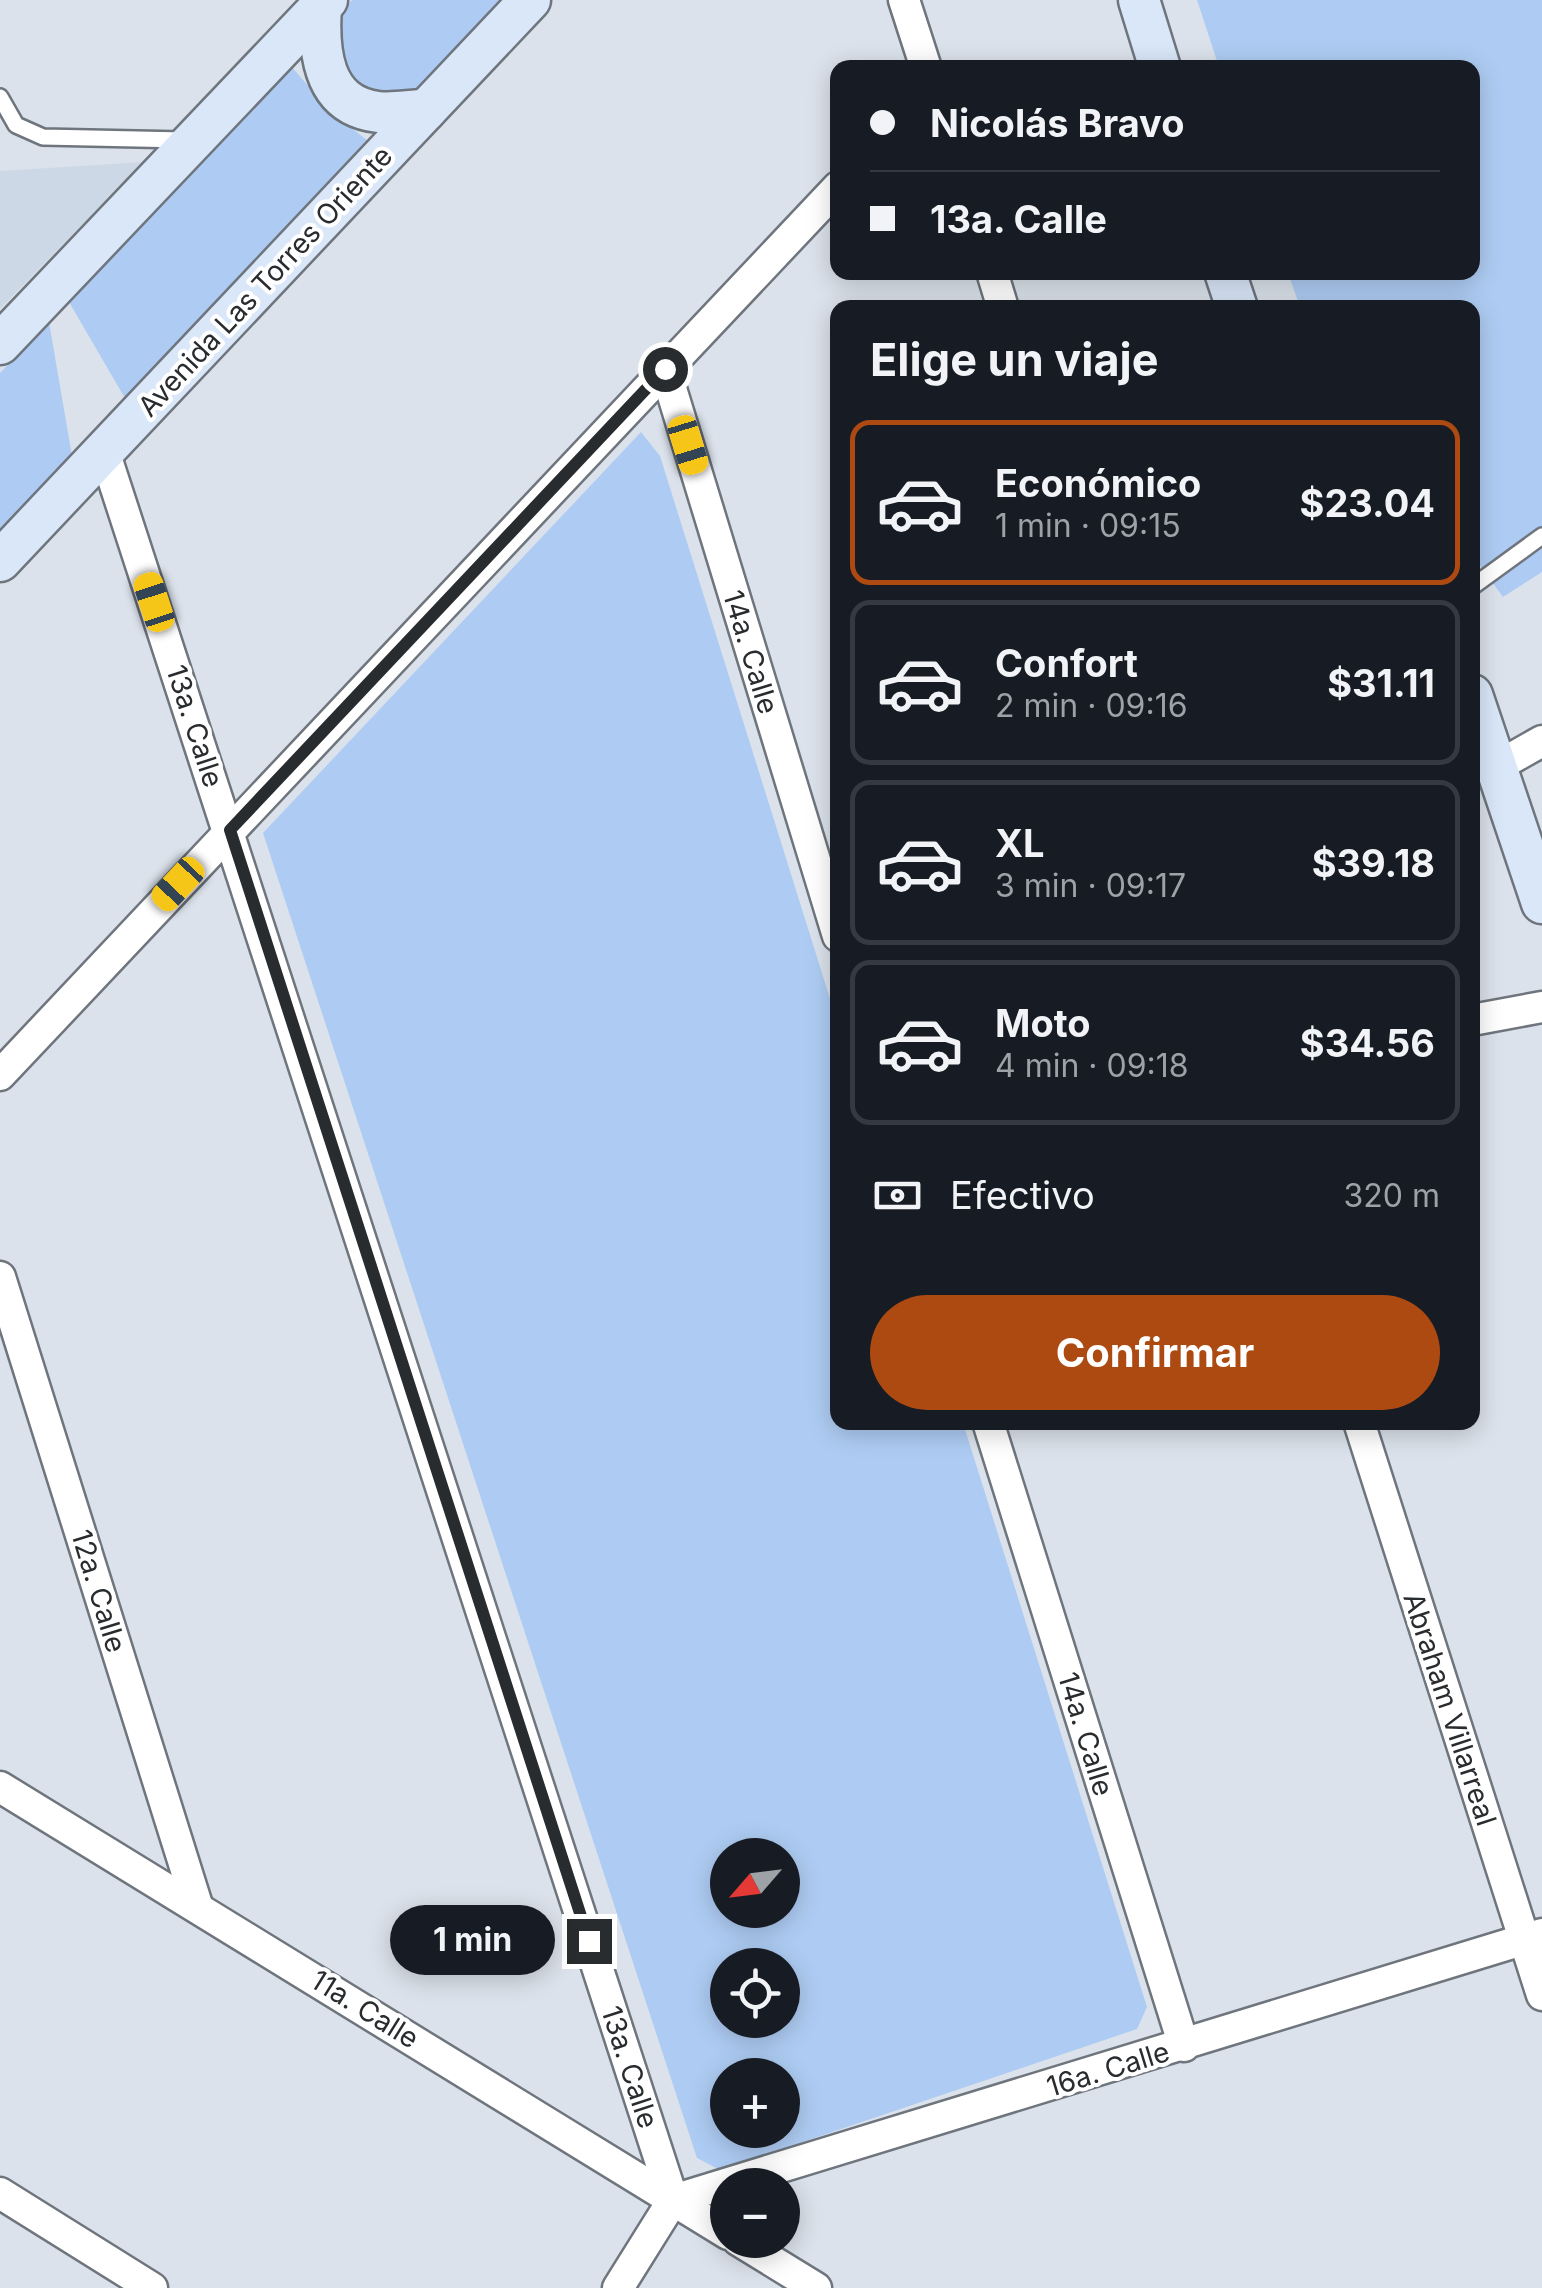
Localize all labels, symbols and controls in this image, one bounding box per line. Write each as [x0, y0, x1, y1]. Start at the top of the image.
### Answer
text: Nicolás Bravo [930, 100, 1184, 146]
street label: Avenida Las Torres Oriente [131, 139, 399, 423]
text: 13a. Calle [930, 196, 1107, 242]
text: Elige un viaje [870, 332, 1159, 387]
route start [643, 347, 688, 392]
car [665, 412, 711, 478]
icon: car [875, 458, 965, 548]
text: Económico [995, 460, 1201, 506]
text: $23.04 [1300, 480, 1435, 526]
text: 1 min · 09:15 [995, 506, 1181, 545]
car [130, 569, 178, 635]
street label: 14a. Calle [716, 586, 786, 718]
icon: car [875, 638, 965, 728]
text: Confort [995, 640, 1138, 686]
text: $31.11 [1327, 660, 1435, 706]
street label: 13a. Calle [159, 661, 231, 791]
text: 2 min · 09:16 [995, 686, 1188, 725]
icon: car [875, 818, 965, 908]
text: XL [995, 820, 1045, 866]
text: $39.18 [1312, 840, 1435, 886]
car [147, 852, 209, 916]
text: 3 min · 09:17 [995, 866, 1186, 905]
icon: car [875, 998, 965, 1088]
text: Moto [995, 1000, 1091, 1046]
text: $34.56 [1300, 1020, 1435, 1066]
text: 4 min · 09:18 [995, 1046, 1189, 1085]
icon: cash [870, 1168, 925, 1223]
text: Efectivo [950, 1172, 1095, 1218]
text: 320 m [1344, 1176, 1440, 1215]
button: Confirmar [870, 1295, 1440, 1410]
street label: 12a. Calle [64, 1526, 134, 1656]
street label: Abraham Villarreal [1396, 1588, 1504, 1830]
street label: 14a. Calle [1051, 1668, 1121, 1800]
north arrow [710, 1838, 800, 1928]
map controls [710, 1838, 800, 2258]
callout: 1 min [389, 1906, 554, 1976]
route end [567, 1919, 612, 1964]
text: 1 min [433, 1920, 512, 1959]
button: locate [710, 1948, 800, 2038]
street label: 11a. Calle [305, 1963, 425, 2055]
street label: 13a. Calle [594, 2002, 666, 2132]
street label: 16a. Calle [1043, 2034, 1173, 2104]
button: + [710, 2058, 800, 2148]
button: − [710, 2168, 800, 2258]

